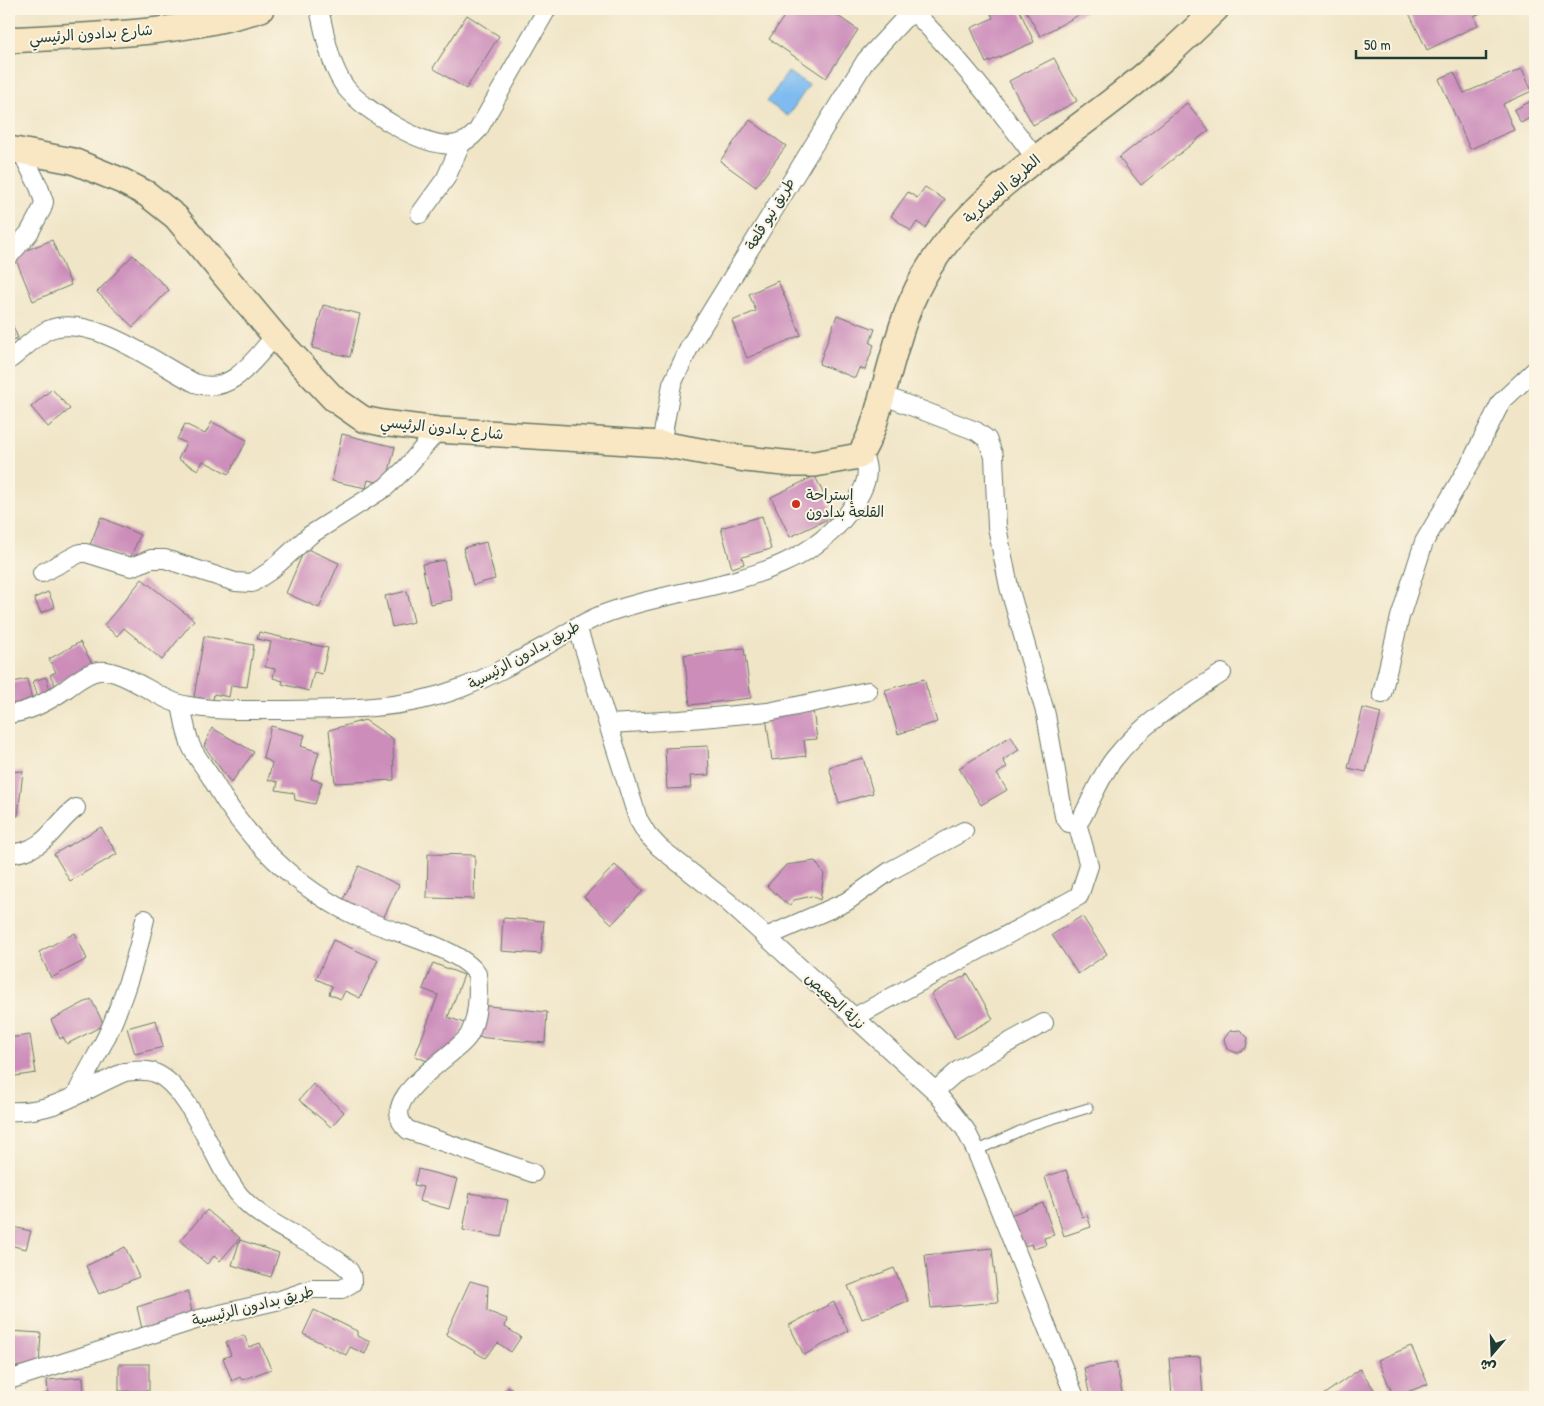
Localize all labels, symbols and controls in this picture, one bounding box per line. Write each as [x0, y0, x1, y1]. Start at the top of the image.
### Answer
street label: شارع بدادون الرئيسي [28, 19, 154, 51]
scale bar [1356, 28, 1486, 60]
text: 50 m [1364, 34, 1391, 55]
street label: الطريق العسكرية [959, 149, 1045, 228]
street label: طريق نيو قلعة [740, 174, 799, 254]
street label: شارع بدادون الرئيسي [379, 411, 505, 447]
place label: إستراحة القلعة بدادون [806, 484, 884, 522]
marker: إستراحة القلعة بدادون [790, 498, 802, 510]
street label: طريق بدادون الرئيسية [464, 615, 583, 694]
street label: نزلة الجعيص [801, 967, 870, 1034]
street label: طريق بدادون الرئيسية [190, 1280, 316, 1331]
north arrow [1466, 1328, 1516, 1378]
text: ش [1477, 1355, 1498, 1378]

